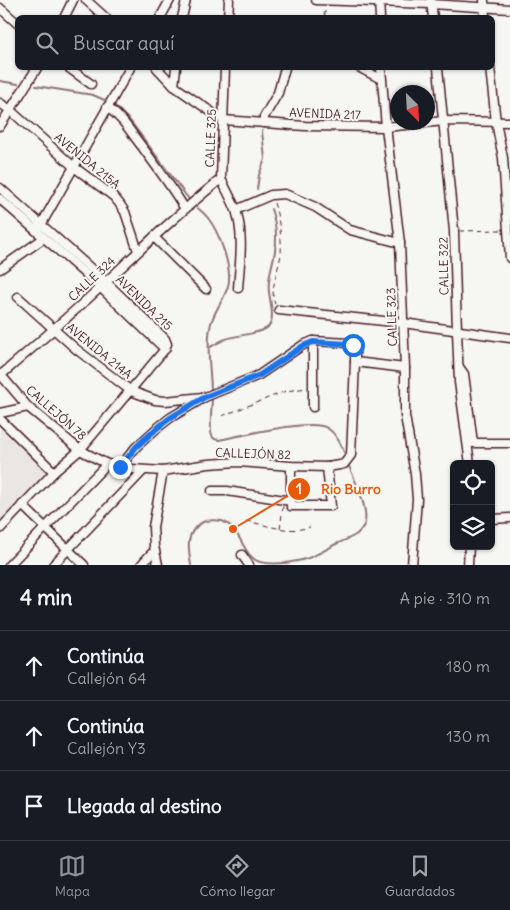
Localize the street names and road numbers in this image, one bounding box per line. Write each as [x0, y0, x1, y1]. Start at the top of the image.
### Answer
street label: AVENIDA 217 [289, 105, 361, 122]
street label: CALLE 325 [202, 108, 219, 168]
street label: AVENIDA 215A [51, 129, 124, 192]
street label: CALLE 322 [435, 236, 452, 295]
street label: CALLE 324 [65, 253, 118, 304]
street label: AVENIDA 215 [113, 272, 176, 333]
street label: CALLE 323 [383, 287, 400, 347]
street label: AVENIDA 214A [63, 319, 136, 382]
street label: CALLEJÓN 78 [23, 382, 90, 443]
street label: CALLEJÓN 82 [215, 445, 292, 462]

